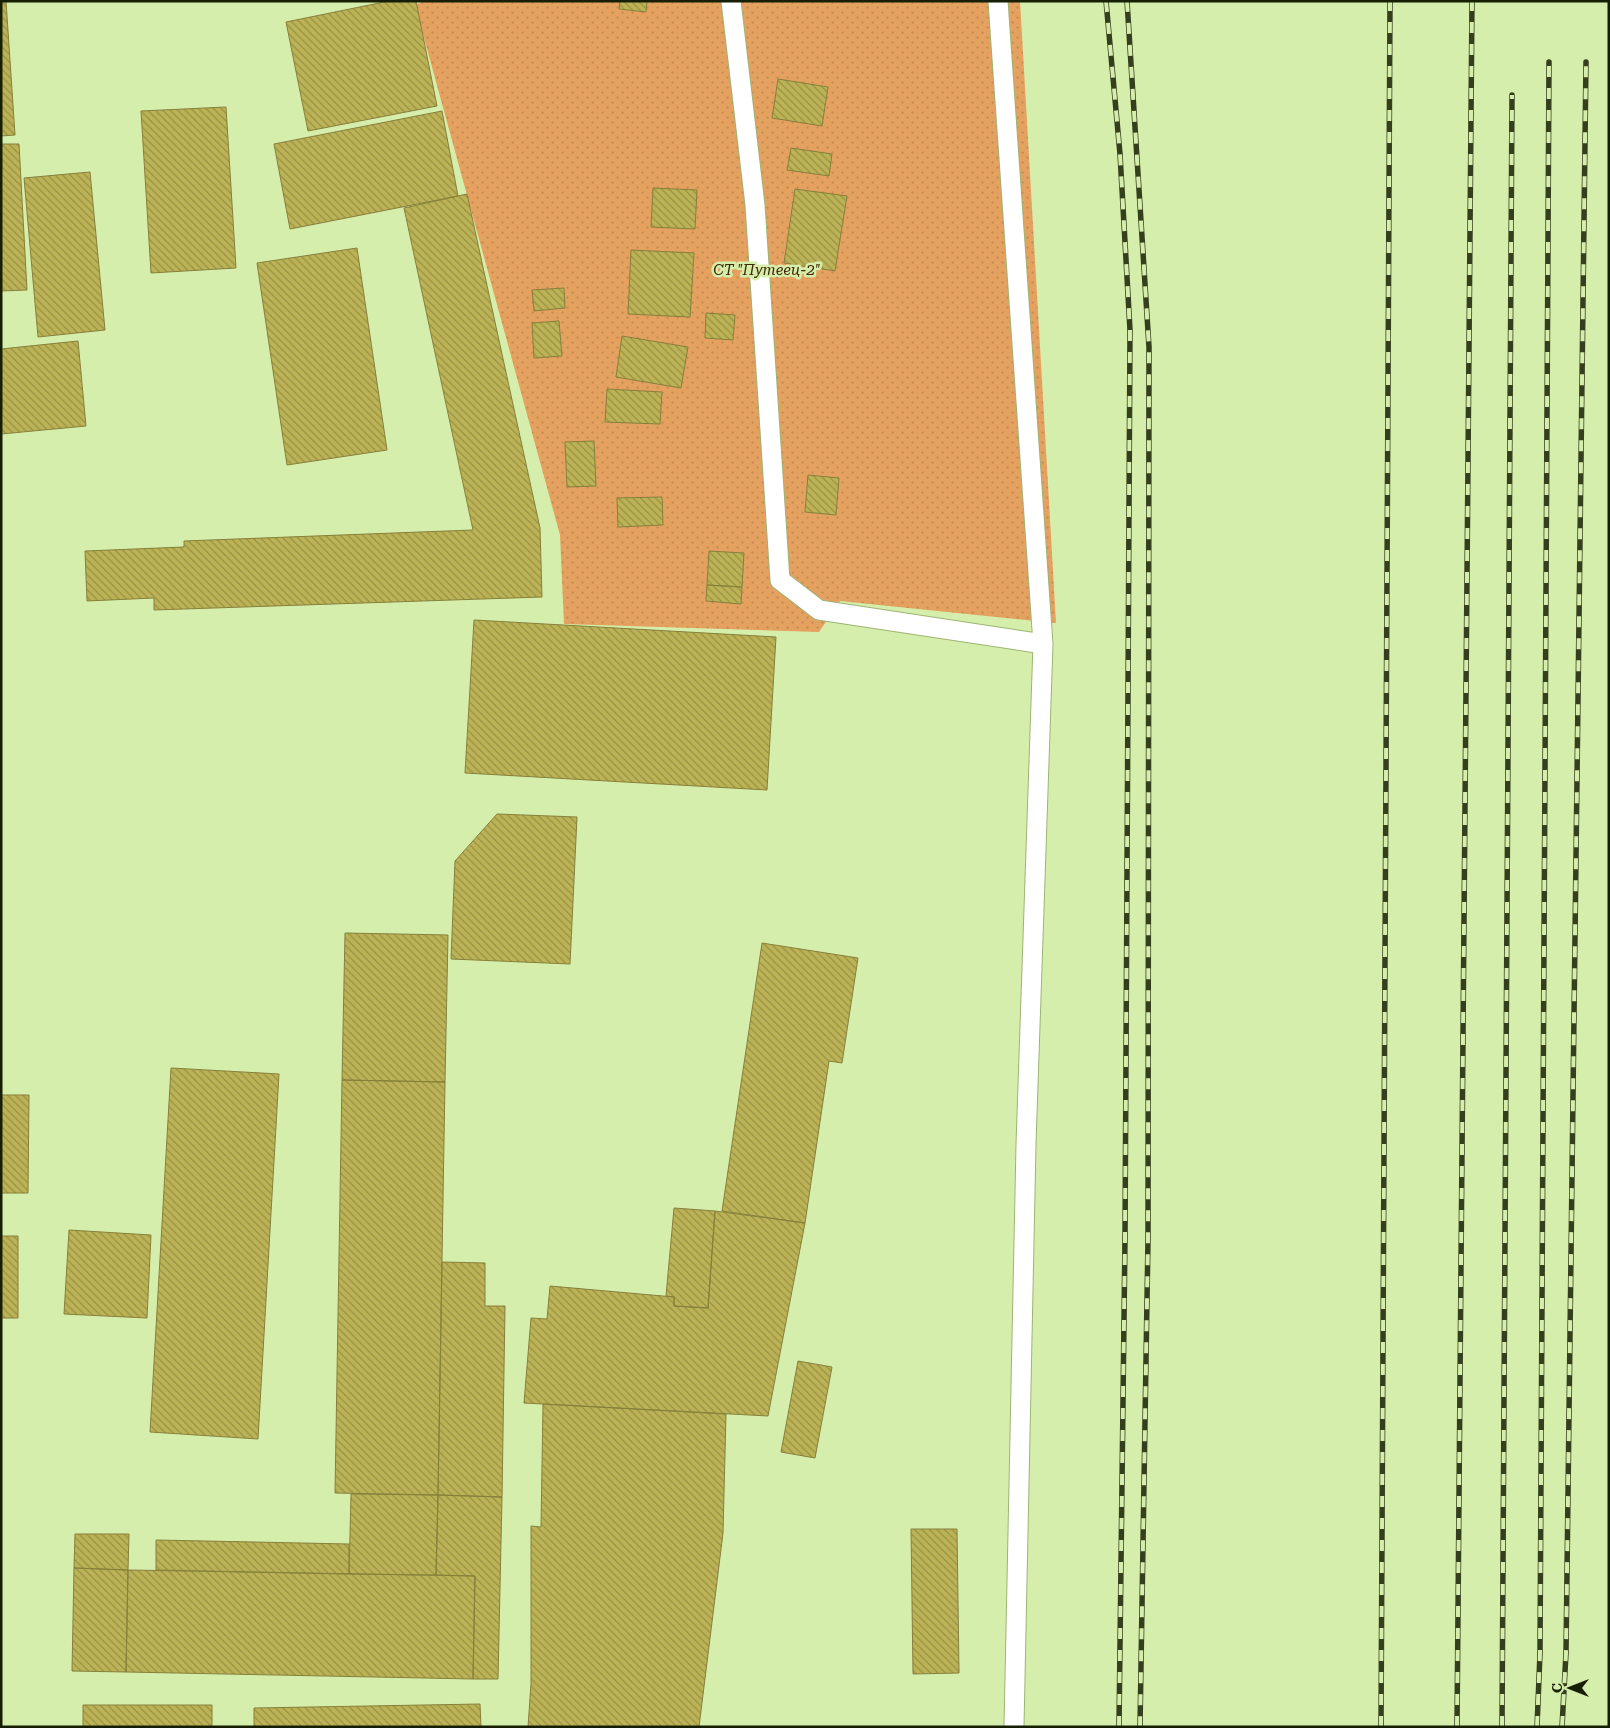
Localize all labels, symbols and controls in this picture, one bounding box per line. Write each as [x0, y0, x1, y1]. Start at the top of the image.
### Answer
park label: СТ "Путеец-2" [713, 261, 821, 279]
north arrow [1545, 1663, 1595, 1713]
text: С [1549, 1683, 1565, 1693]

